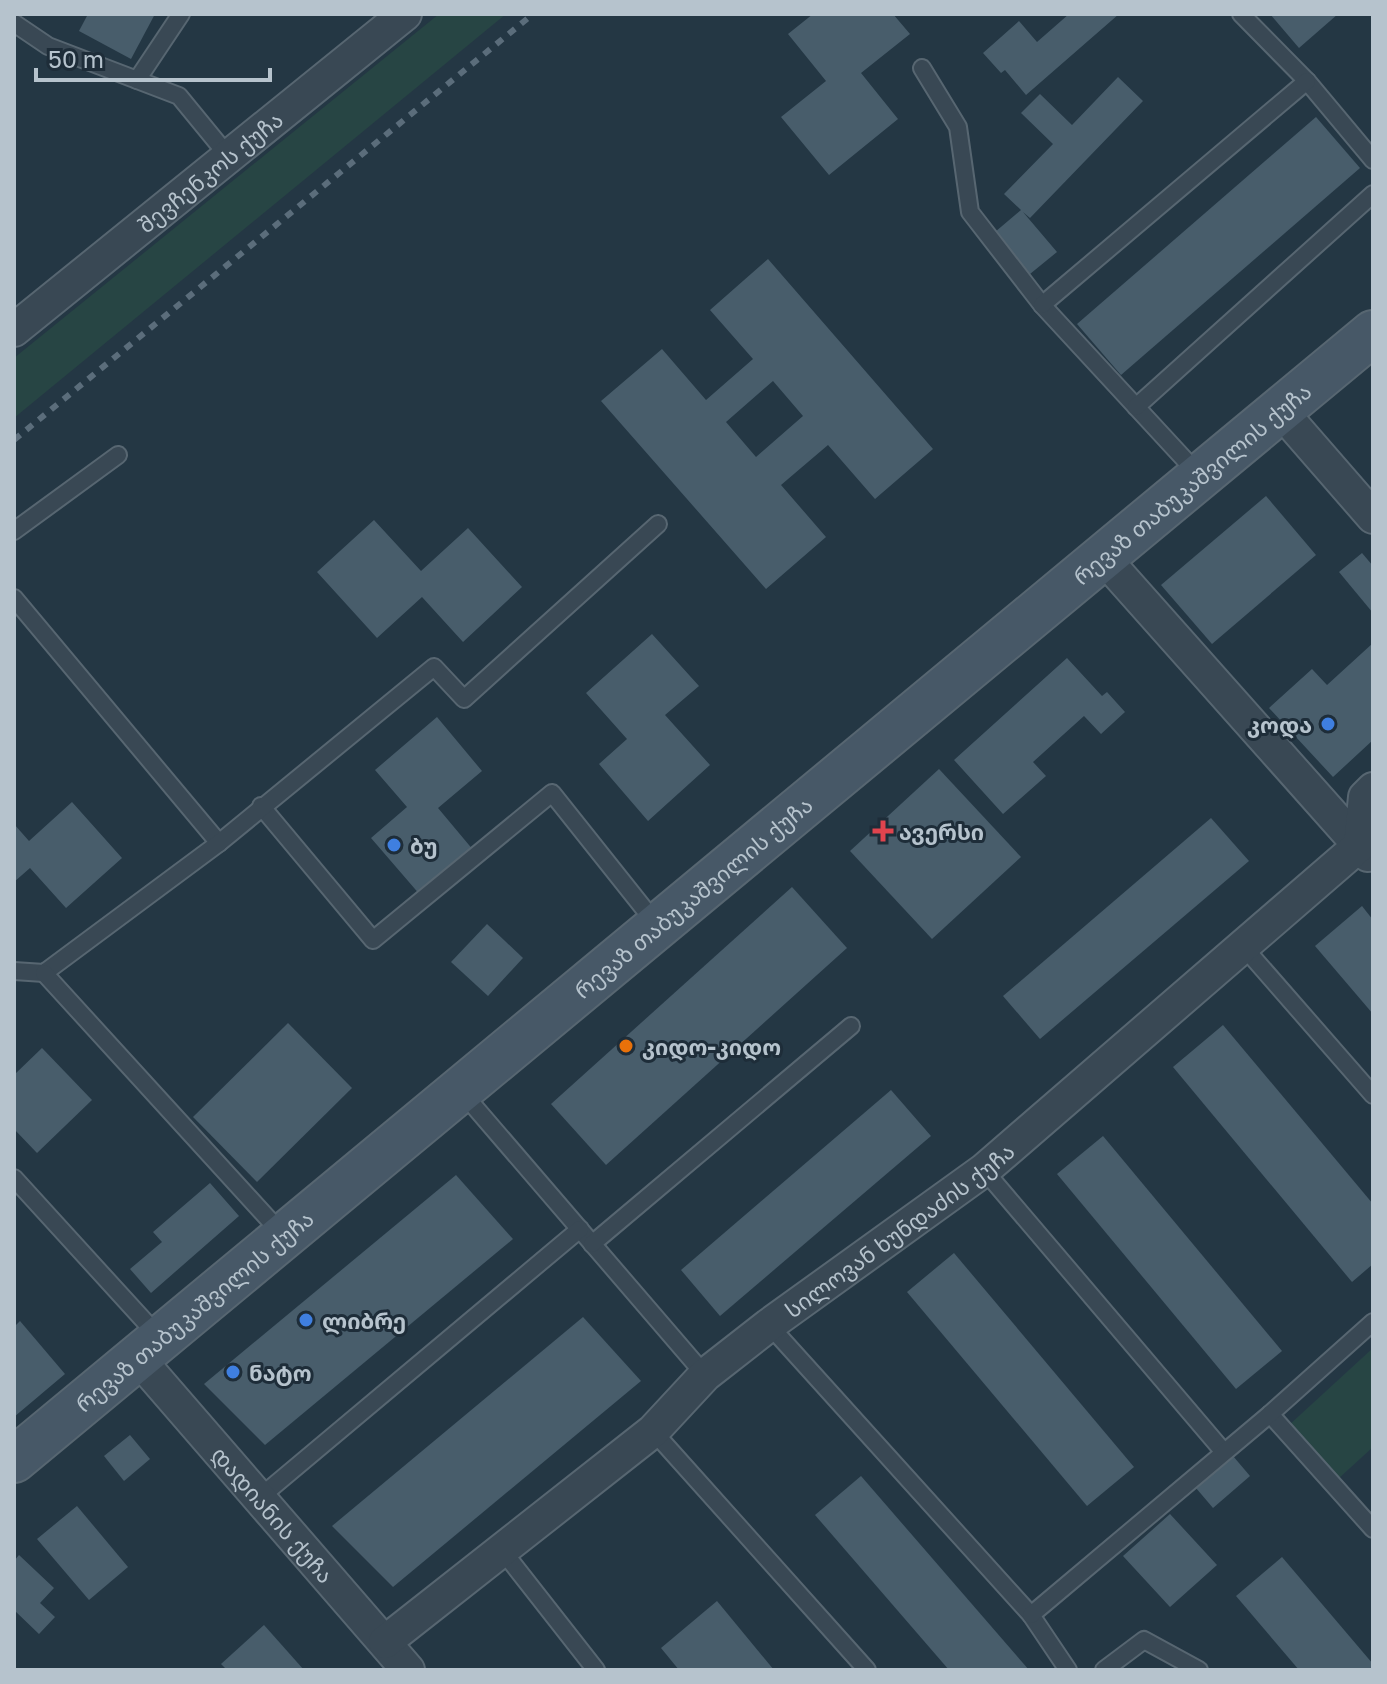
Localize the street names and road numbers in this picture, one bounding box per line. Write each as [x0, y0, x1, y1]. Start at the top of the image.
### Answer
street label: შევჩენკოს ქუჩა [132, 105, 288, 238]
street label: რევაზ თაბუკაშვილის ქუჩა [1067, 377, 1316, 590]
street label: რევაზ თაბუკაშვილის ქუჩა [569, 791, 817, 1003]
street label: სილოვან ხუნდაძის ქუჩა [779, 1137, 1019, 1323]
street label: რევაზ თაბუკაშვილის ქუჩა [70, 1204, 319, 1417]
street label: დადიანის ქუჩა [206, 1440, 340, 1588]

